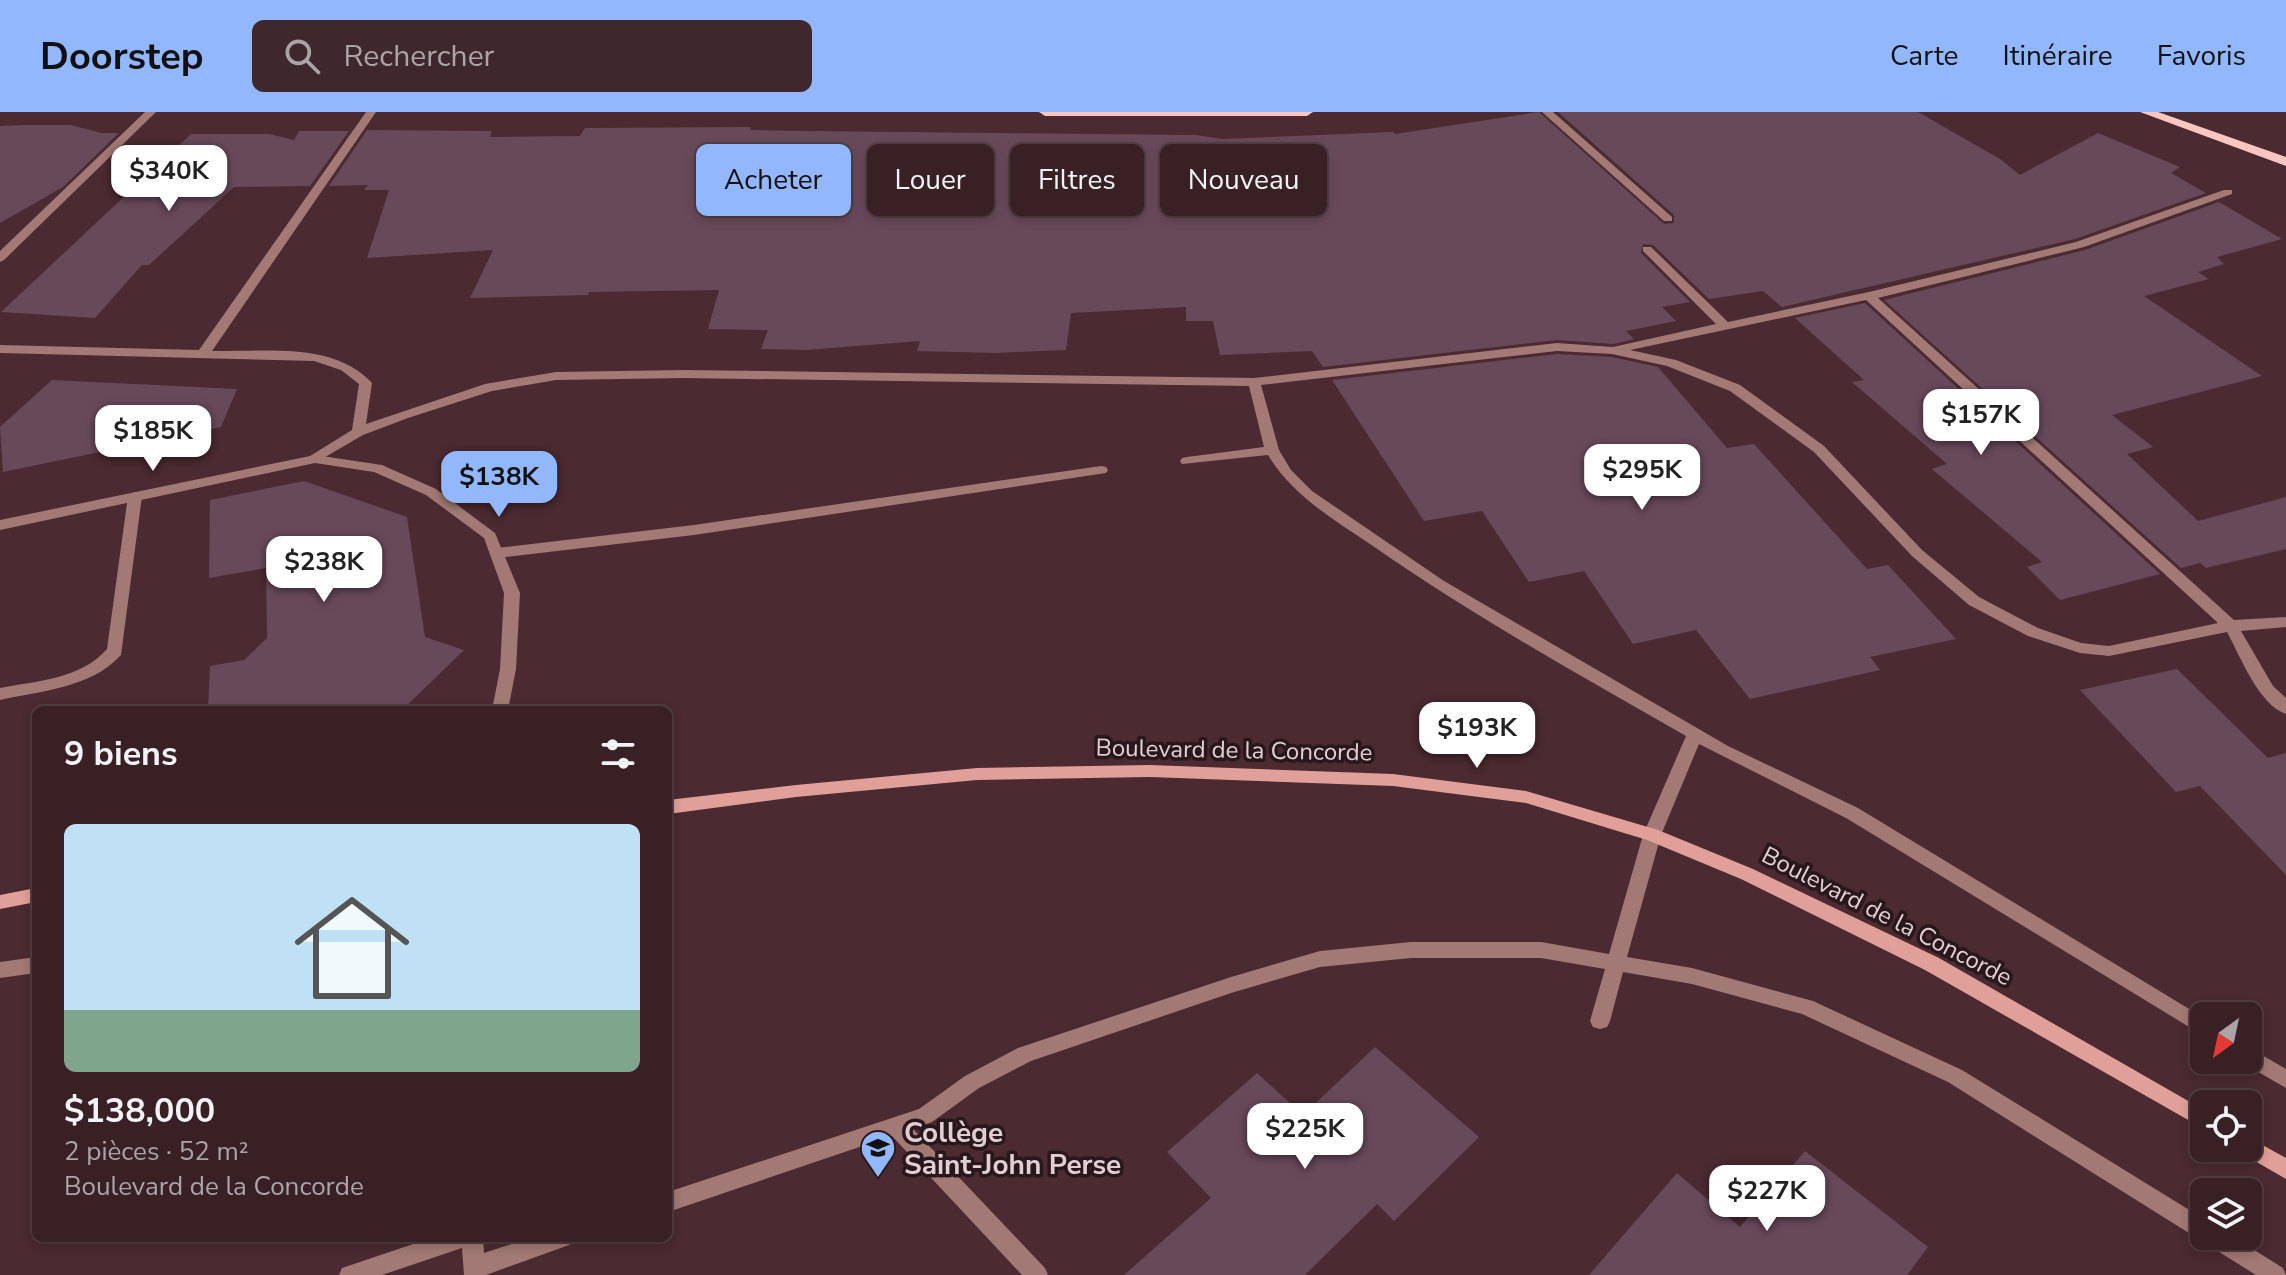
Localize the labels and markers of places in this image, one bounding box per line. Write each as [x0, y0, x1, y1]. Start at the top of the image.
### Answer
pin: $340K [113, 145, 225, 213]
pin: $157K [1925, 389, 2037, 457]
pin: $185K [97, 405, 209, 473]
pin: $295K [1586, 444, 1698, 512]
pin: $138K [443, 451, 555, 519]
pin: $238K [268, 536, 380, 604]
pin: $193K [1421, 702, 1533, 770]
pin: $225K [1249, 1103, 1361, 1171]
place label: Collège Saint-John Perse [904, 1114, 1121, 1184]
school or university icon: Collège Saint-John Perse [859, 1129, 897, 1179]
pin: $227K [1711, 1165, 1823, 1233]

